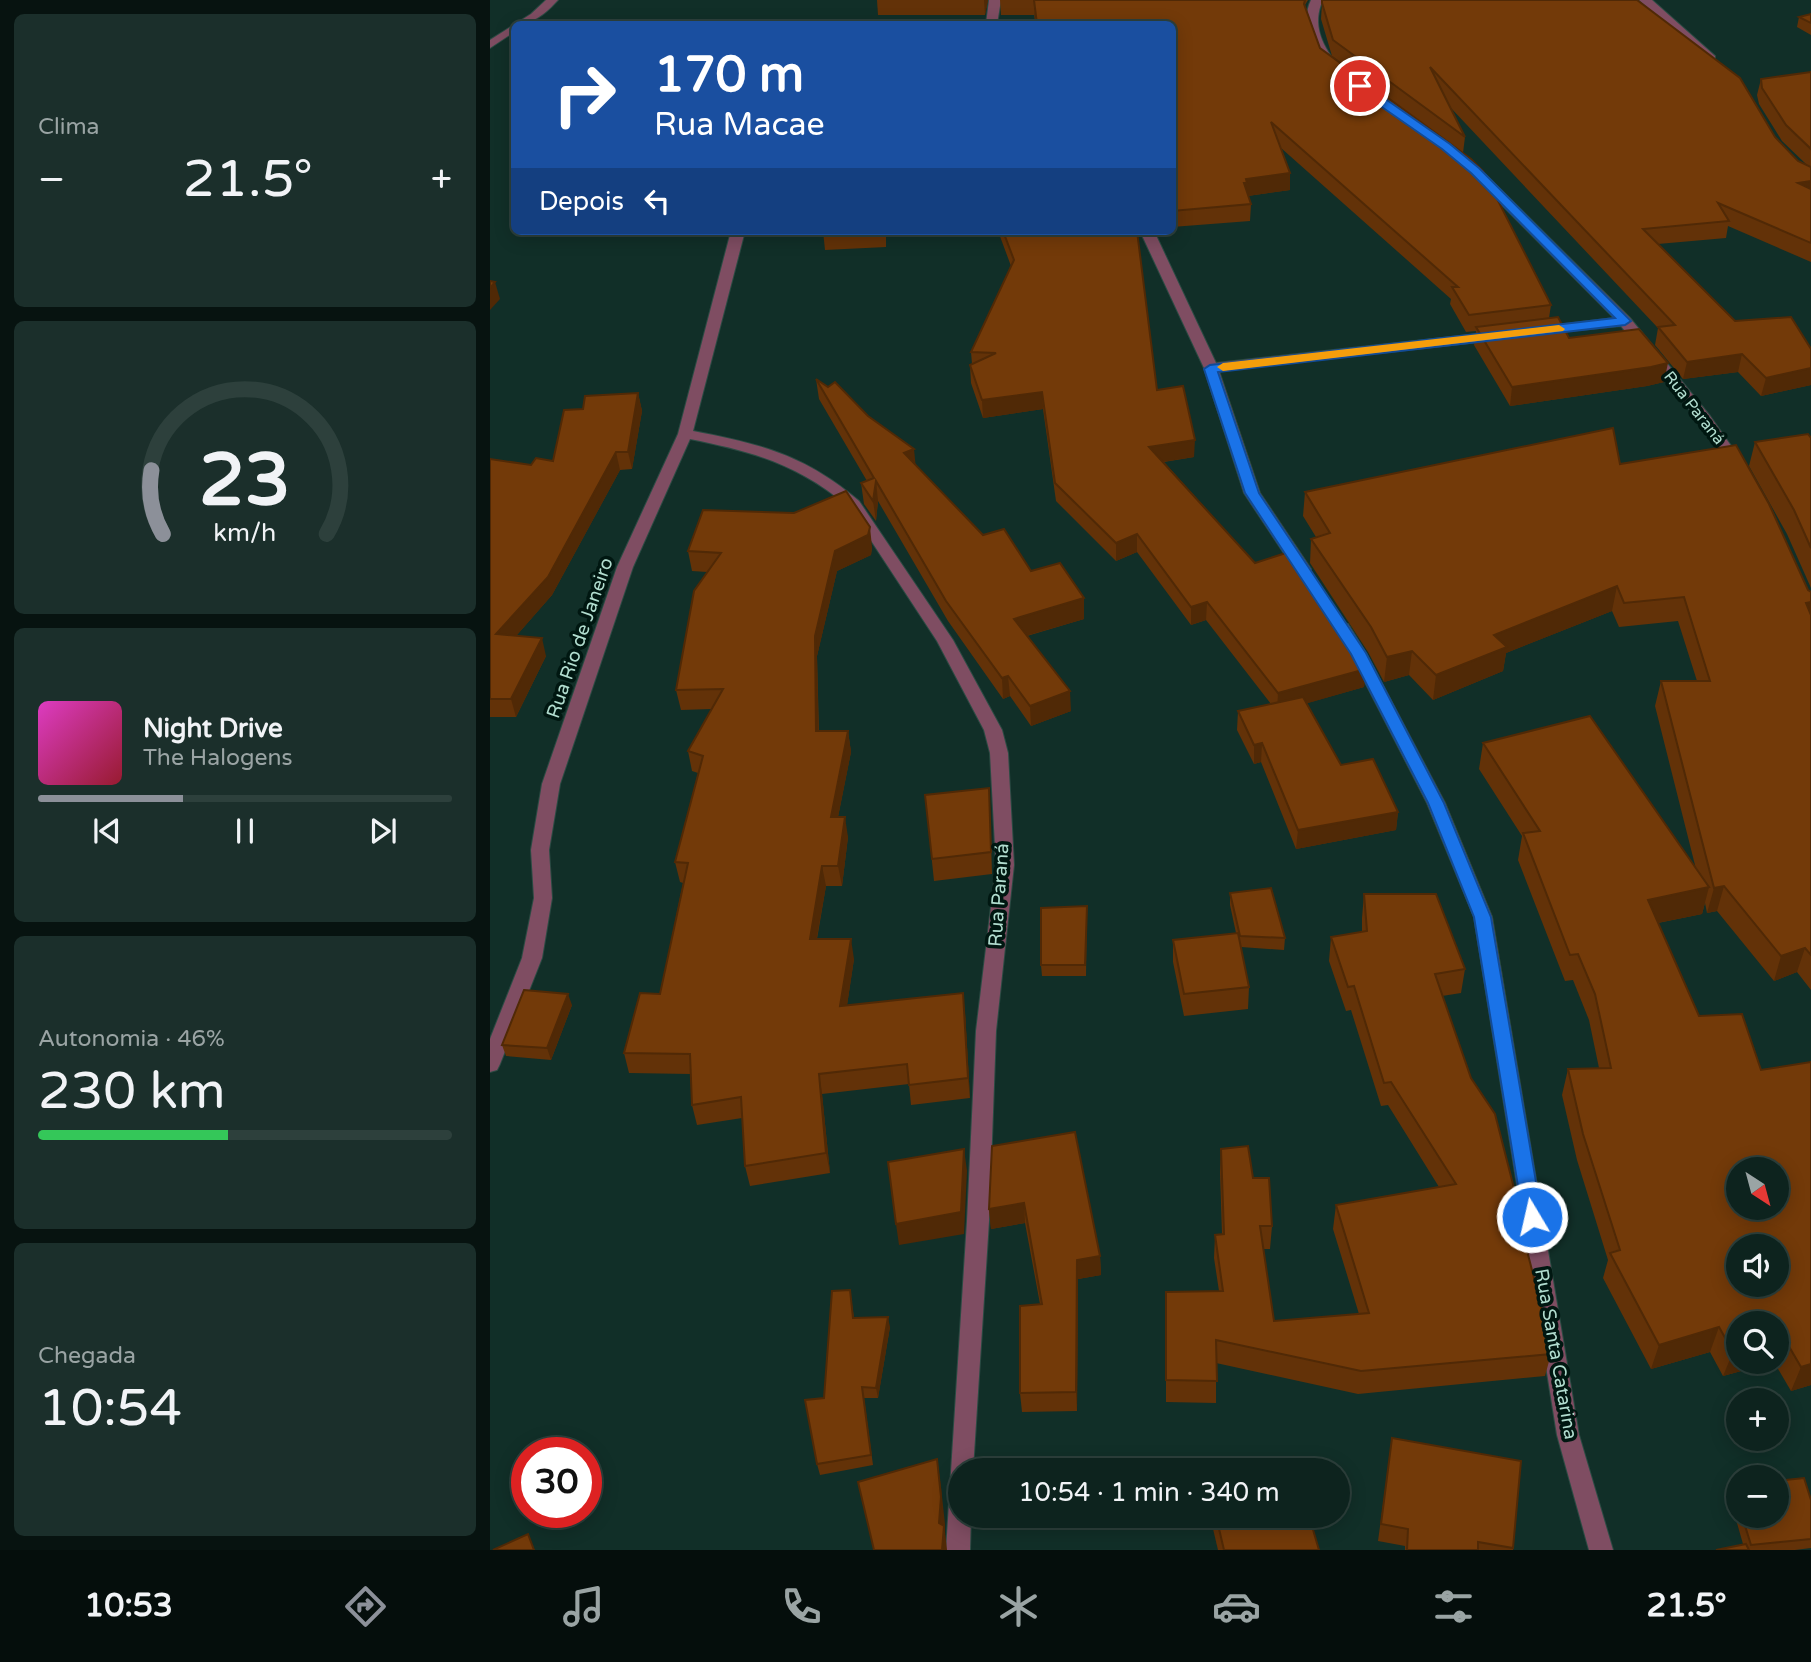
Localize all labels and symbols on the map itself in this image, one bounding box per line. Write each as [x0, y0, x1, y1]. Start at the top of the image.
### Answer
pin [1330, 56, 1390, 116]
street label: Rua Paraná [1659, 367, 1729, 449]
street label: Rua Rio de Janeiro [542, 555, 618, 721]
street label: Rua Paraná [984, 842, 1014, 948]
north arrow [1726, 1157, 1788, 1220]
position arrow [1495, 1180, 1569, 1254]
street label: Rua Santa Catarina [1530, 1267, 1582, 1441]
speed limit sign: 30 [511, 1437, 602, 1528]

